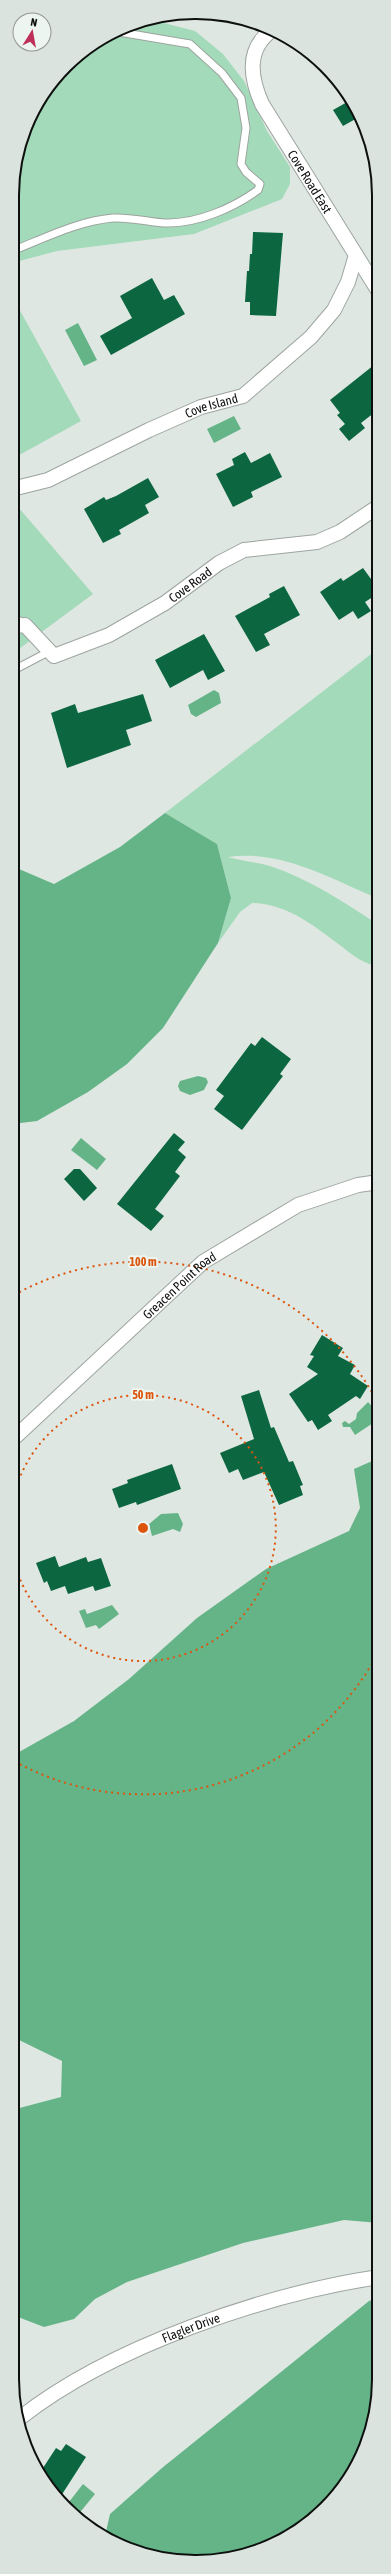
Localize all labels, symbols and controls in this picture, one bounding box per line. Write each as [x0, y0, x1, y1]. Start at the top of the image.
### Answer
north arrow [12, 12, 52, 52]
text: N [30, 16, 38, 29]
street label: Cove Road East [285, 147, 335, 216]
street label: Cove Island [183, 391, 239, 421]
street label: Cove Road [166, 564, 215, 606]
street label: Greacen Point Road [140, 1249, 219, 1322]
text: 100 m [129, 1255, 157, 1269]
text: 50 m [132, 1388, 154, 1402]
centre of rings [136, 1521, 150, 1535]
street label: Flagler Drive [160, 2310, 222, 2346]

